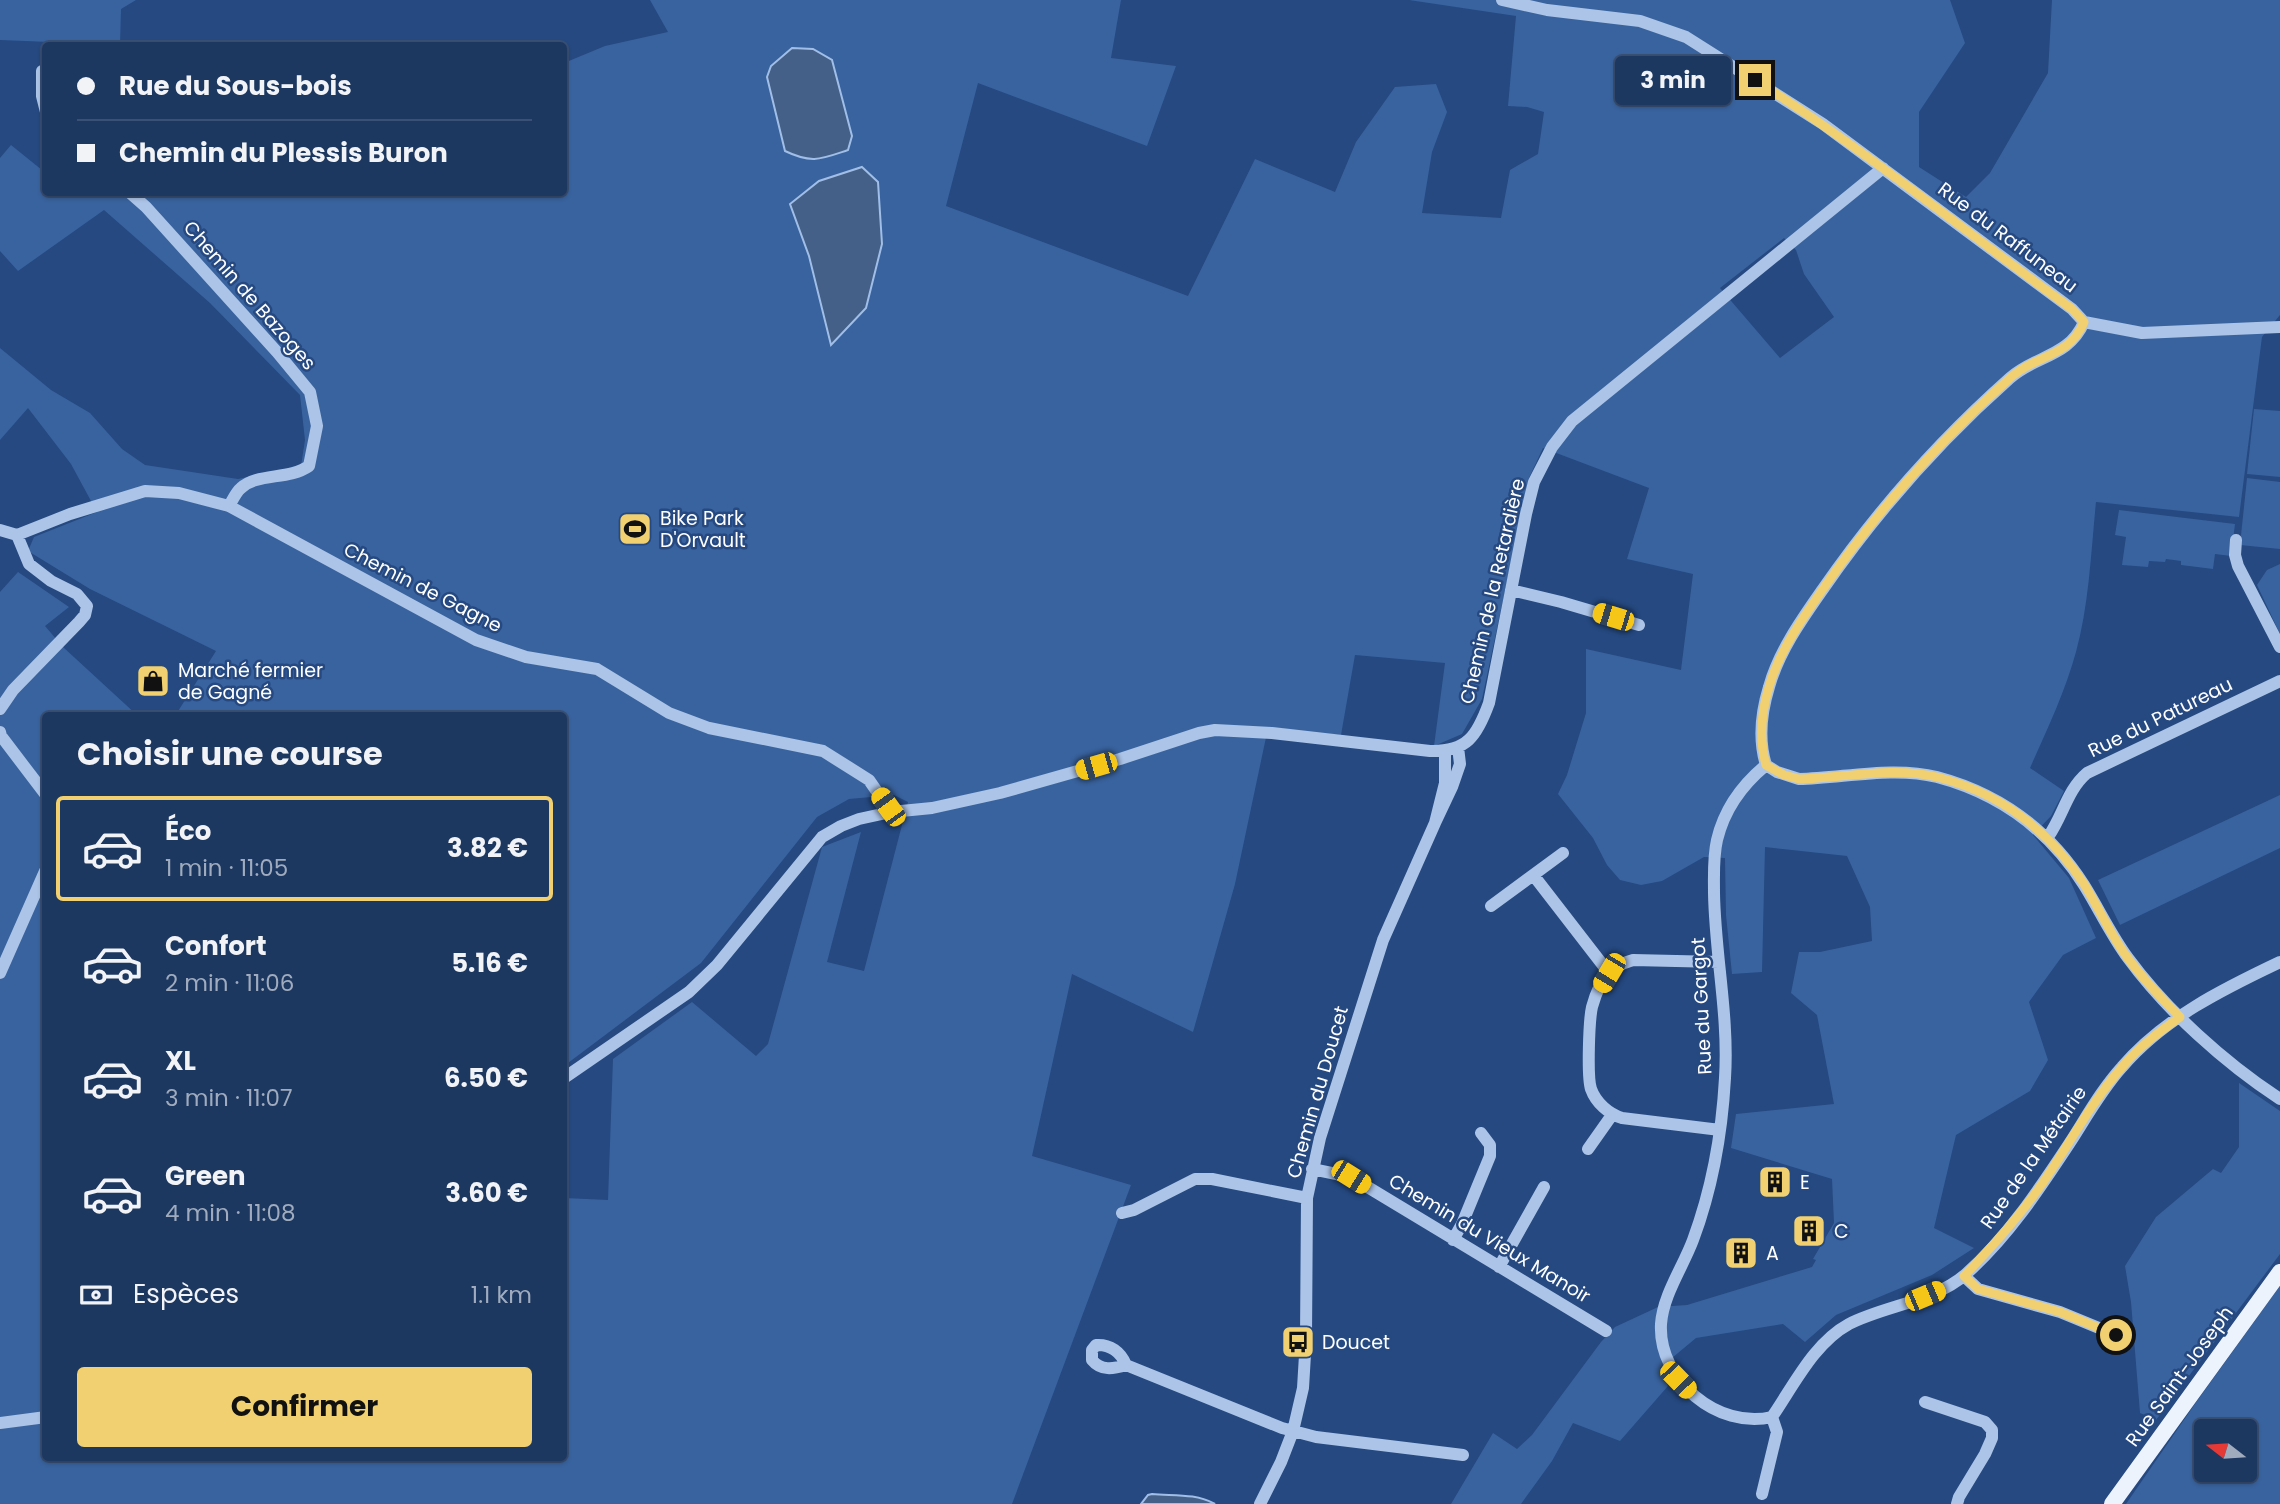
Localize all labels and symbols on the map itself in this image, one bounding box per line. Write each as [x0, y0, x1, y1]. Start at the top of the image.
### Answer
callout: 3 min [1615, 56, 1730, 104]
route end [1739, 64, 1771, 96]
street label: Rue du Raffuneau [1932, 176, 2083, 299]
street label: Chemin de Bazoges [177, 215, 322, 376]
street label: Chemin de la Retardière [1453, 476, 1532, 707]
place label: Bike Park D'Orvault [660, 505, 746, 554]
sports icon: Bike Park D'Orvault [616, 510, 654, 548]
street label: Chemin de Gagne [339, 536, 507, 639]
car [1590, 601, 1637, 633]
place label: Marché fermier de Gagné [178, 657, 323, 706]
shop icon: Marché fermier de Gagné [134, 662, 172, 700]
street label: Rue du Patureau [2084, 671, 2237, 764]
car [1073, 750, 1120, 782]
car [868, 784, 909, 830]
street label: Rue du Gargot [1684, 937, 1719, 1075]
car [1590, 950, 1629, 996]
street label: Chemin du Doucet [1280, 1003, 1355, 1181]
street label: Rue de la Métairie [1974, 1080, 2093, 1234]
car [1328, 1157, 1375, 1197]
building icon: E [1756, 1163, 1794, 1201]
street label: Chemin du Vieux Manoir [1384, 1167, 1596, 1310]
place label: E [1800, 1169, 1810, 1196]
building icon: C [1790, 1212, 1828, 1250]
place label: C [1834, 1218, 1849, 1245]
building icon: A [1722, 1234, 1760, 1272]
place label: A [1766, 1240, 1779, 1267]
car [1902, 1278, 1949, 1314]
street label: Rue Saint-Joseph [2119, 1301, 2240, 1452]
route start [2100, 1319, 2132, 1351]
bus stop icon: Doucet [1279, 1323, 1317, 1361]
place label: Doucet [1322, 1329, 1390, 1356]
car [1656, 1358, 1701, 1402]
north arrow [2194, 1419, 2258, 1482]

